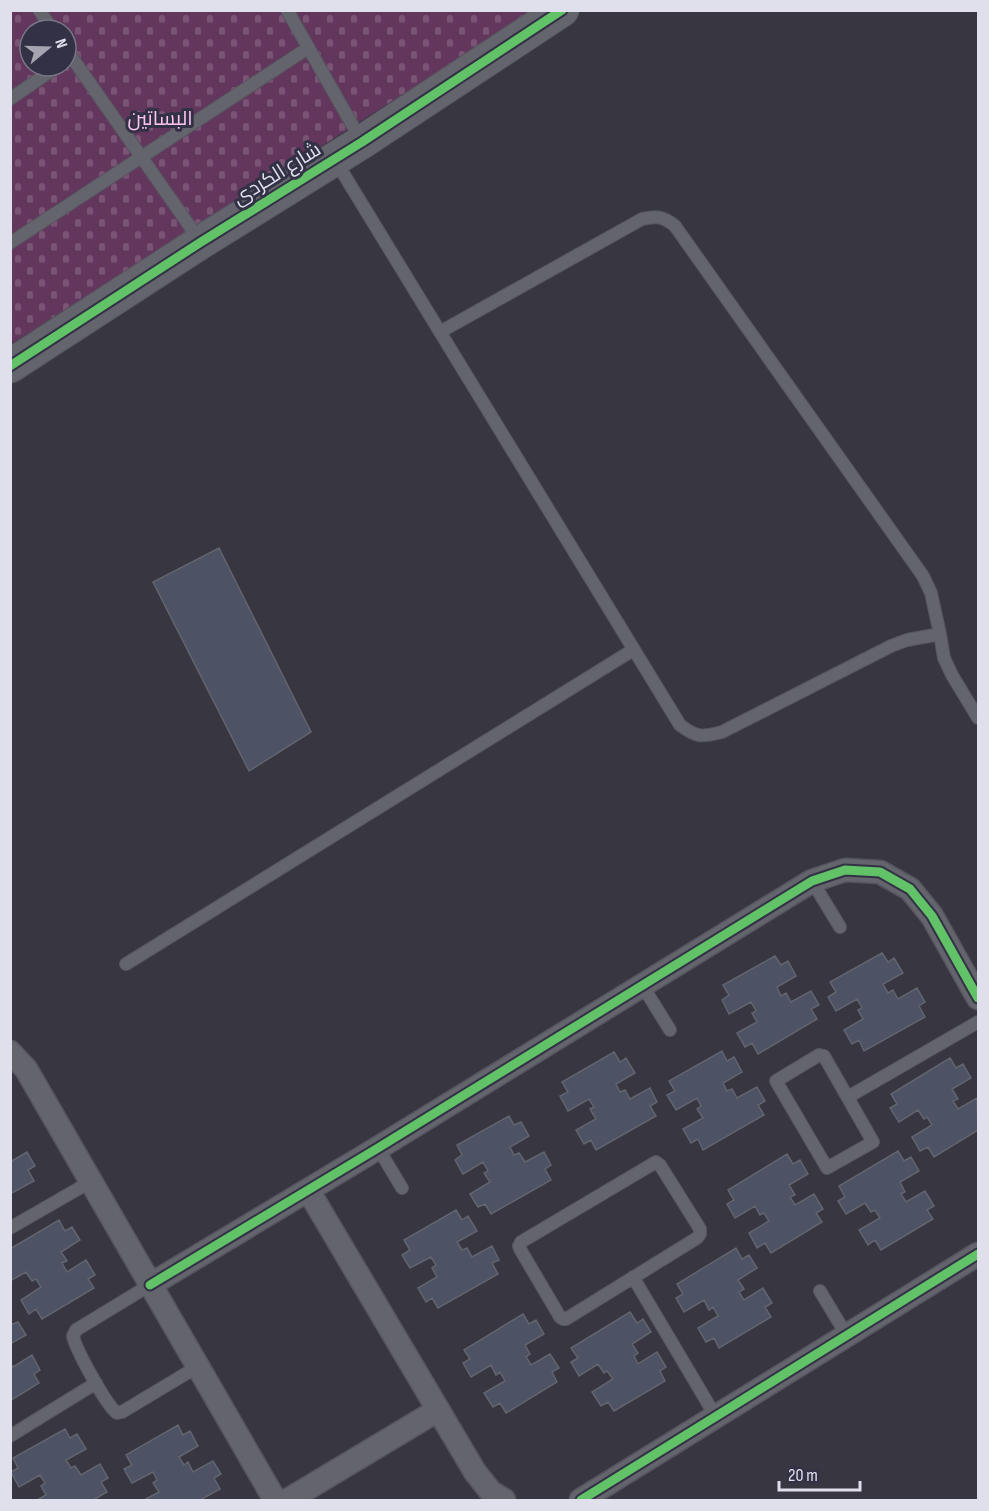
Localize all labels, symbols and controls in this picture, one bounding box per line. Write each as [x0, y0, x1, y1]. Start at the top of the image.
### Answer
north arrow [18, 18, 78, 78]
text: N [50, 36, 71, 51]
park label: البساتين [127, 107, 193, 131]
street label: شارع الكردى [228, 137, 326, 211]
scale bar [779, 1454, 860, 1492]
text: 20 m [788, 1465, 818, 1486]

